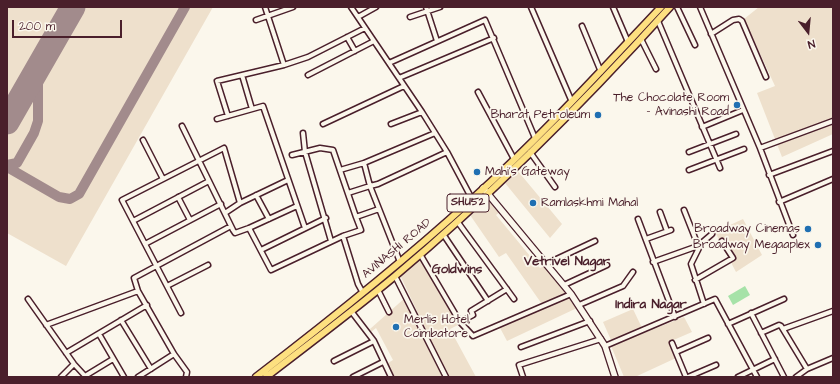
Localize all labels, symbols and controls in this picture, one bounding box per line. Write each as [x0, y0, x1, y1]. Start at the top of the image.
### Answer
scale bar [14, 12, 124, 38]
north arrow [788, 12, 828, 52]
text: 200 m [19, 18, 55, 35]
text: N [806, 36, 817, 52]
place label: The Chocolate Room - Avinashi Road [613, 91, 729, 119]
marker: The Chocolate Room - Avinashi Road [732, 100, 742, 110]
place label: Bharat Petroleum [491, 108, 590, 122]
marker: Bharat Petroleum [593, 110, 603, 120]
place label: Mahi's Gateway [485, 165, 570, 179]
marker: Mahi's Gateway [472, 167, 482, 177]
road number: SHU52 [447, 194, 489, 212]
place label: Ramlaskhmi Mahal [541, 196, 638, 210]
marker: Ramlaskhmi Mahal [528, 198, 538, 208]
street label: AVINASHI ROAD [359, 216, 435, 282]
place label: Broadway Cinemas [694, 222, 800, 236]
marker: Broadway Cinemas [803, 224, 813, 234]
place label: Broadway Megaaplex [693, 238, 810, 252]
marker: Broadway Megaaplex [813, 240, 823, 250]
district label: Vetrivel Nagar [524, 254, 610, 270]
district label: Goldwins [432, 262, 482, 278]
district label: Indira Nagar [615, 297, 687, 313]
place label: Merlis Hotel, Coimbatore [404, 313, 471, 341]
marker: Merlis Hotel, Coimbatore [391, 322, 401, 332]

